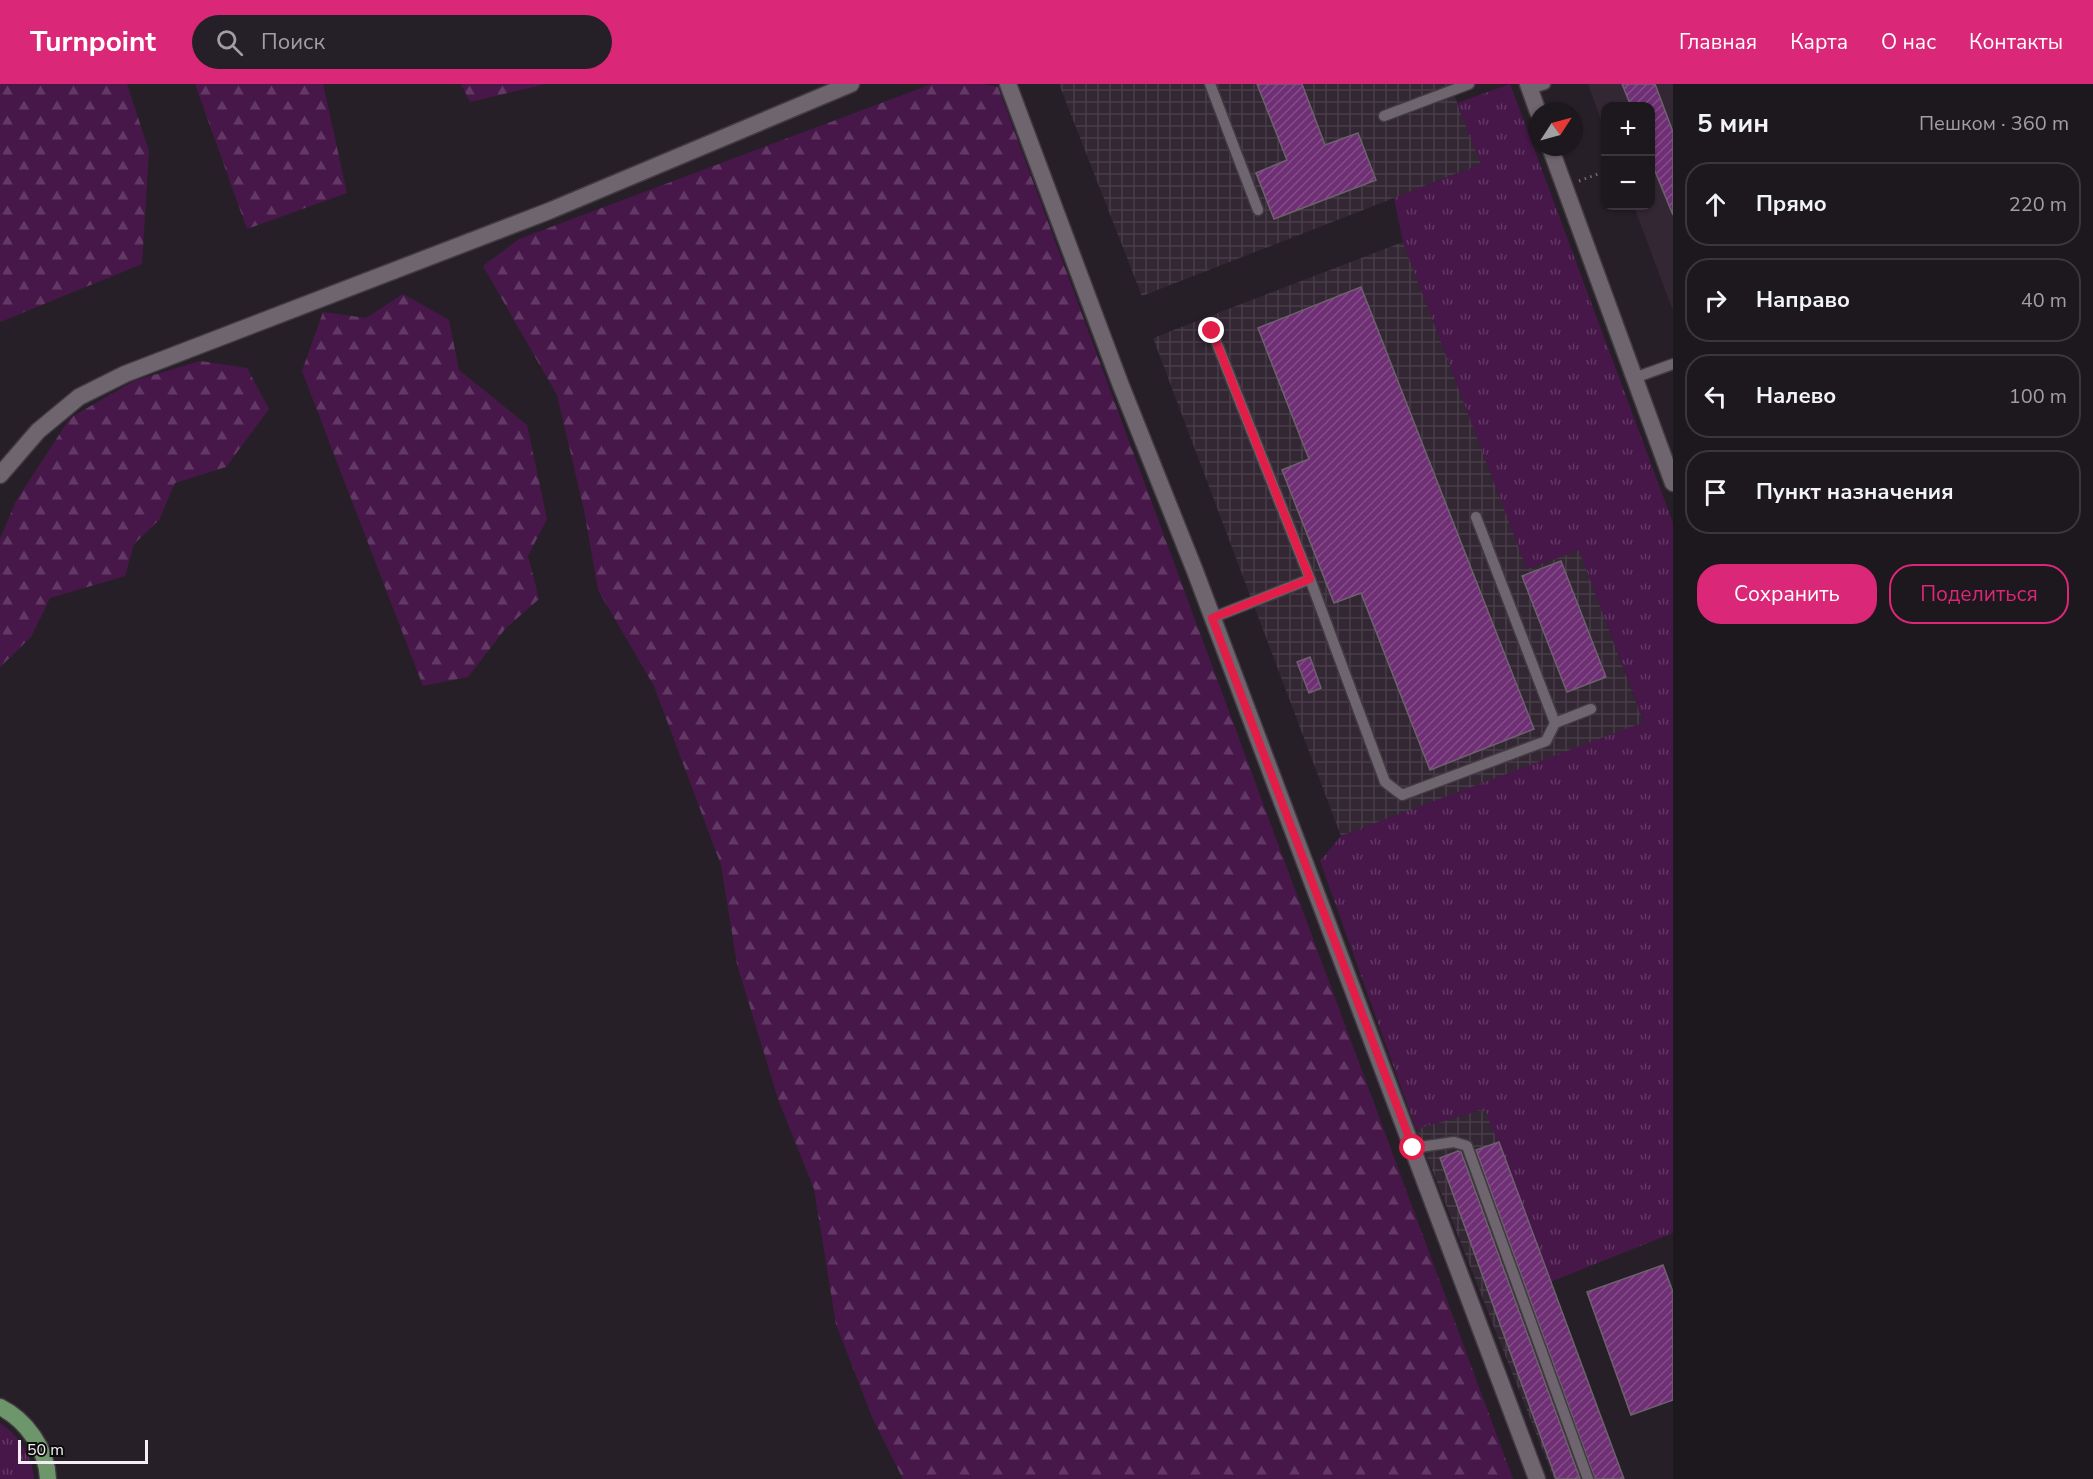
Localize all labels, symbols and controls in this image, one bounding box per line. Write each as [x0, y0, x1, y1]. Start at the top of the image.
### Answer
search box [192, 15, 612, 69]
text: Turnpoint [30, 23, 156, 61]
icon: search [213, 26, 246, 59]
text: Поиск [261, 27, 325, 57]
text: Главная [1679, 28, 1757, 56]
text: Карта [1790, 28, 1848, 56]
text: О нас [1881, 28, 1936, 56]
text: Контакты [1969, 28, 2063, 56]
north arrow [1529, 102, 1583, 156]
map controls [1601, 102, 1655, 210]
button: + [1601, 102, 1655, 156]
text: 5 мин [1697, 106, 1769, 141]
text: Пешком · 360 m [1919, 110, 2069, 137]
button: − [1601, 156, 1655, 210]
icon: ahead [1699, 188, 1732, 221]
text: Прямо [1756, 189, 1827, 219]
text: 220 m [2009, 191, 2067, 218]
icon: right [1699, 284, 1732, 317]
text: Направо [1756, 285, 1850, 315]
text: 40 m [2021, 287, 2067, 314]
route end [1198, 317, 1224, 343]
icon: left [1699, 380, 1732, 413]
text: Налево [1756, 381, 1836, 411]
text: 100 m [2009, 383, 2067, 410]
icon: arrive [1699, 476, 1732, 509]
text: Пункт назначения [1756, 477, 1954, 507]
button: Сохранить [1697, 564, 1877, 624]
button: Поделиться [1889, 564, 2069, 624]
route start [1399, 1134, 1425, 1160]
scale bar [18, 1437, 148, 1464]
text: 50 m [27, 1439, 64, 1461]

